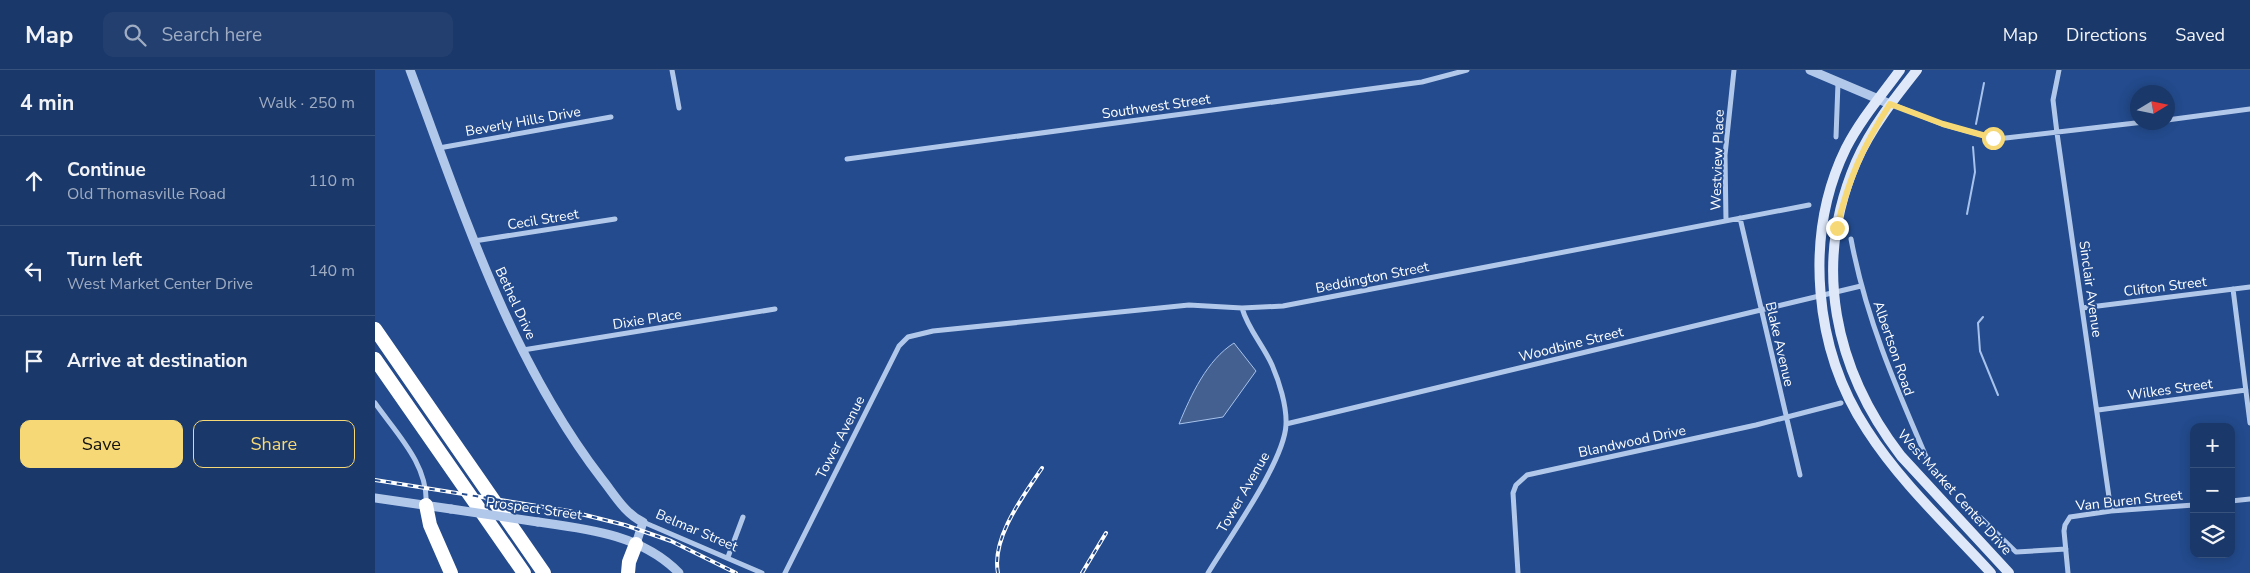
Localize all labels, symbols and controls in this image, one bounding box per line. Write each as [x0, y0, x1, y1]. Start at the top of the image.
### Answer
search box [103, 12, 453, 57]
text: Map [25, 19, 73, 51]
icon: search [121, 21, 149, 49]
text: Search here [161, 22, 262, 48]
text: Map [2003, 23, 2038, 47]
text: Directions [2066, 23, 2147, 47]
text: Saved [2175, 23, 2225, 47]
north arrow [2130, 85, 2175, 130]
text: 4 min [20, 89, 74, 117]
street label: Southwest Street [1101, 89, 1212, 124]
text: Walk · 250 m [259, 92, 355, 114]
street label: Beverly Hills Drive [464, 102, 582, 141]
street label: Westview Place [1706, 109, 1729, 211]
route start [1982, 127, 2005, 150]
text: Continue [67, 157, 146, 183]
icon: ahead [20, 167, 48, 195]
text: 110 m [308, 170, 355, 192]
text: Old Thomasville Road [67, 183, 226, 205]
street label: Cecil Street [506, 204, 580, 235]
route end [1826, 217, 1849, 240]
street label: Sinclair Avenue [2074, 240, 2107, 339]
text: Turn left [67, 247, 142, 273]
icon: left [20, 257, 48, 285]
street label: Beddington Street [1314, 257, 1430, 298]
text: 140 m [308, 260, 355, 282]
street label: Bethel Drive [490, 264, 541, 343]
street label: Clifton Street [2122, 272, 2208, 301]
text: West Market Center Drive [67, 273, 253, 295]
street label: Albertson Road [1868, 298, 1919, 398]
street label: Blake Avenue [1761, 300, 1799, 388]
street label: Dixie Place [611, 305, 683, 334]
street label: Woodbine Street [1517, 322, 1625, 367]
icon: arrive [20, 347, 48, 375]
text: Arrive at destination [67, 348, 248, 374]
street label: Wilkes Street [2126, 374, 2214, 405]
street label: Tower Avenue [811, 393, 869, 482]
button: Save [20, 420, 183, 468]
button: Share [193, 420, 355, 468]
street label: Blandwood Drive [1577, 421, 1688, 462]
map controls [2190, 423, 2235, 558]
button: + [2190, 423, 2235, 468]
street label: West Market Center Drive [1893, 425, 2016, 559]
street label: Tower Avenue [1213, 448, 1274, 536]
button: − [2190, 468, 2235, 513]
street label: Van Buren Street [2074, 485, 2183, 516]
street label: Prospect Street [485, 492, 583, 525]
street label: Belmar Street [653, 505, 741, 556]
button: layers [2190, 513, 2235, 558]

